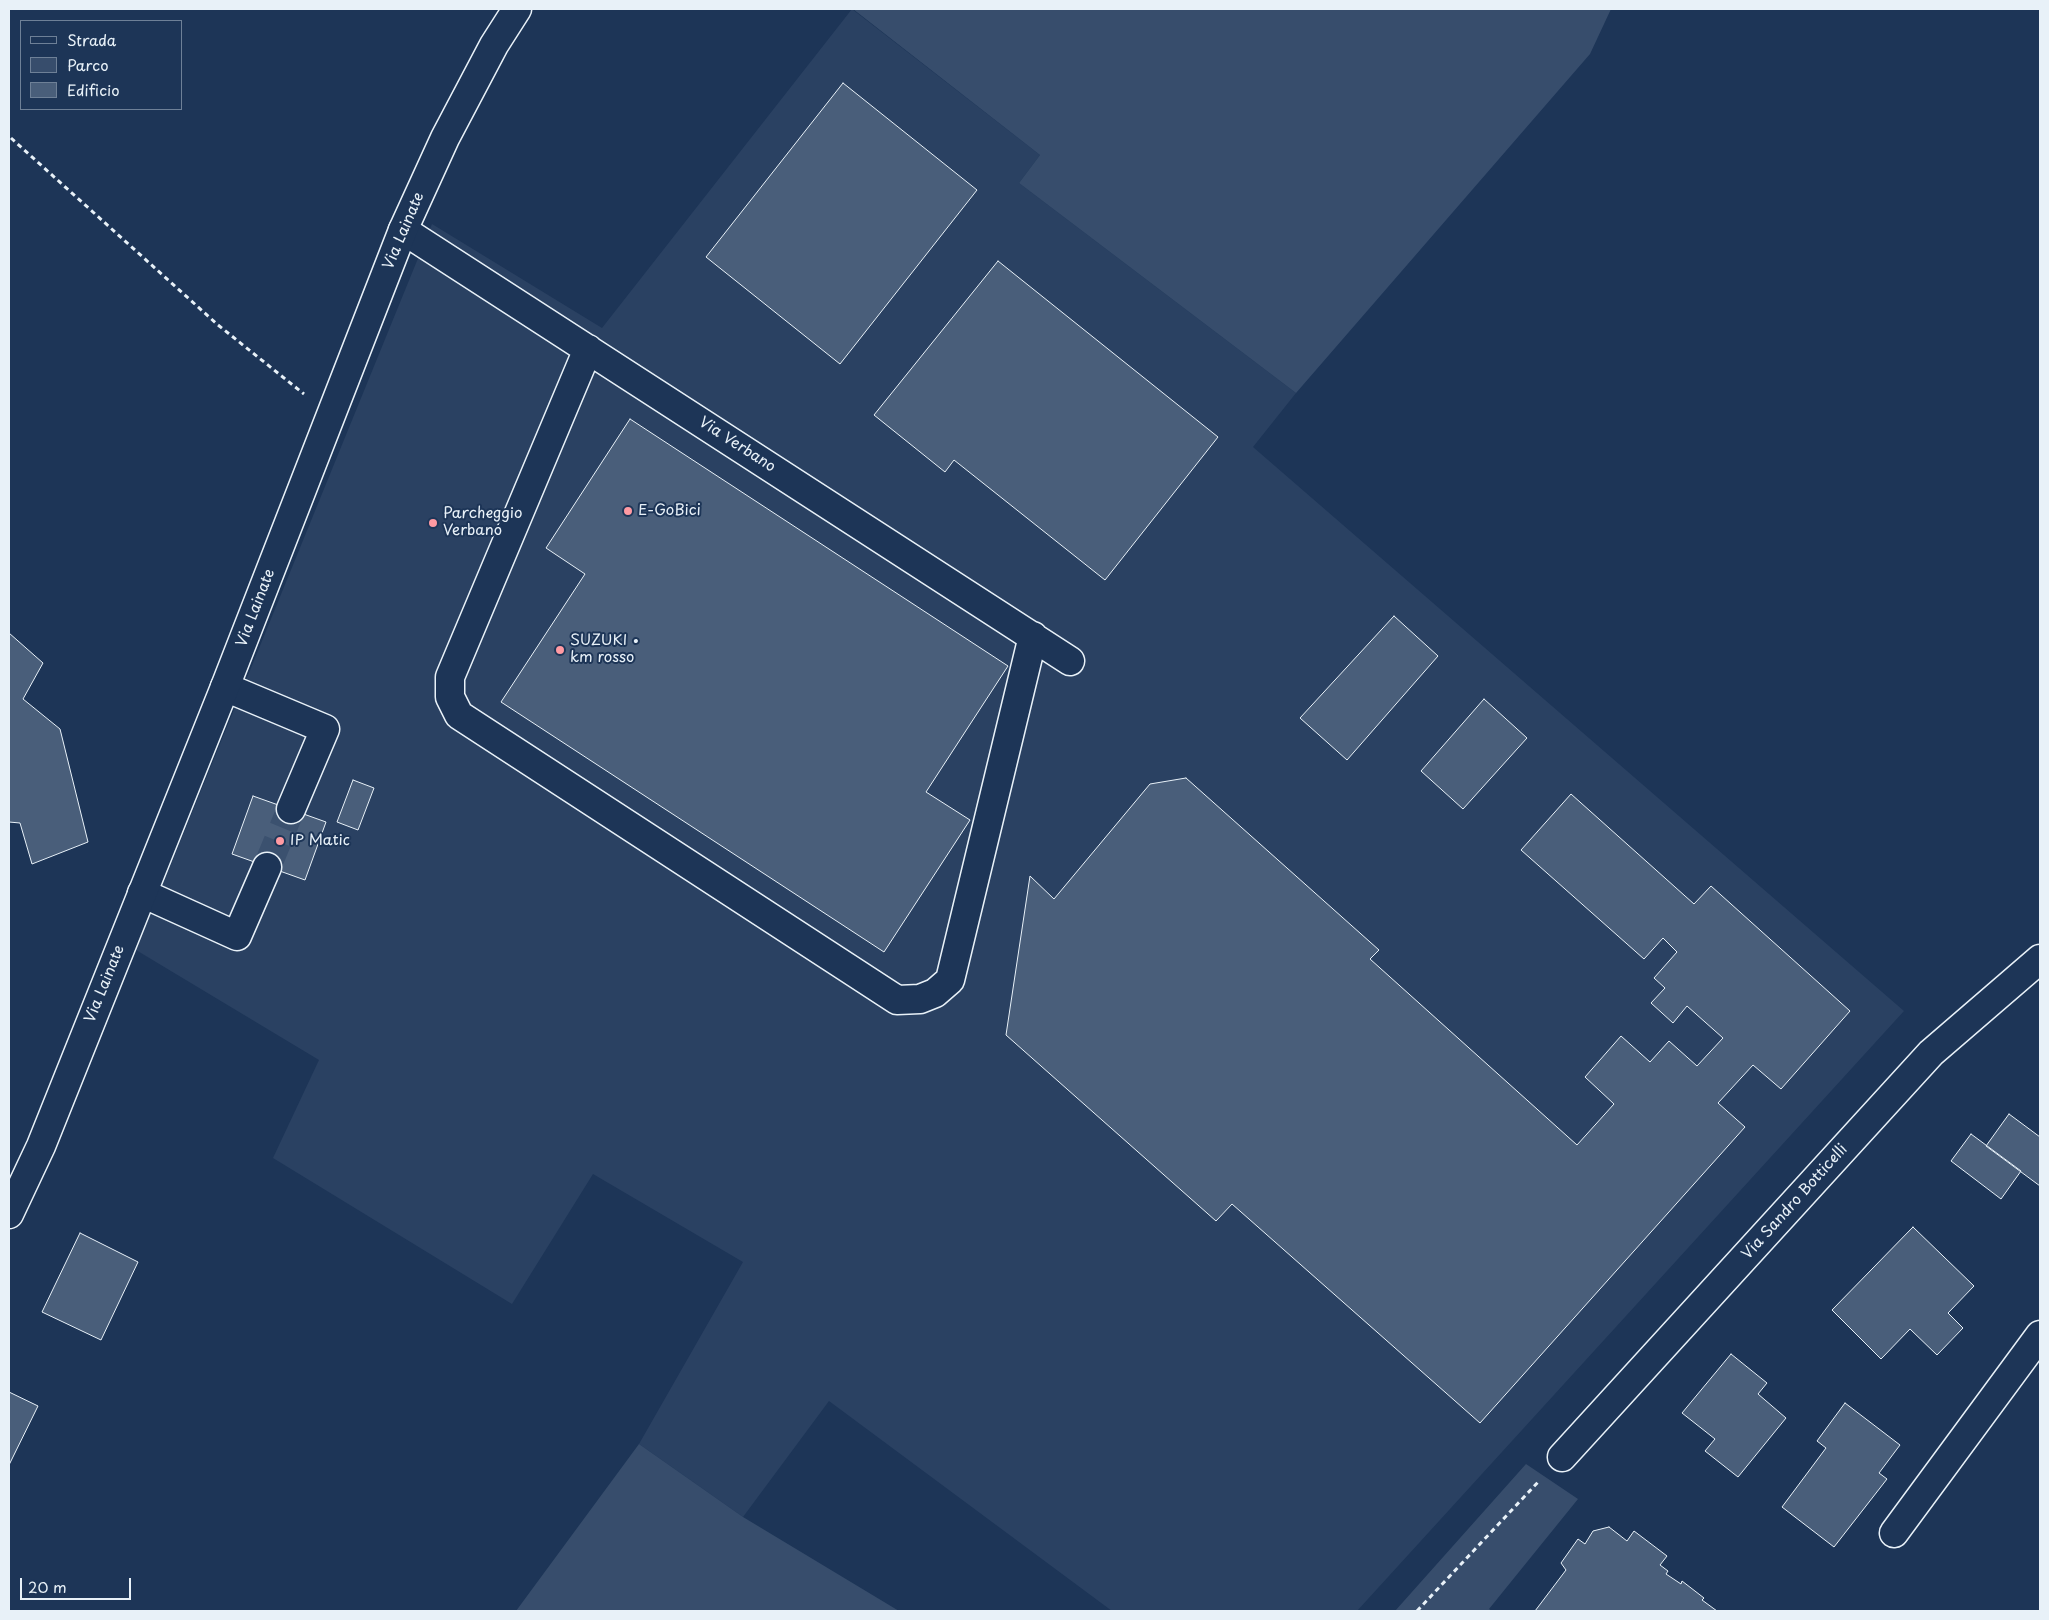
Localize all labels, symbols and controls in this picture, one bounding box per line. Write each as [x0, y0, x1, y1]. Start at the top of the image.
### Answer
legend [20, 20, 182, 110]
text: Strada [67, 28, 116, 51]
text: Parco [67, 53, 109, 76]
text: Edificio [67, 78, 120, 101]
street label: Via Lainate [380, 190, 428, 272]
street label: Via Verbano [695, 414, 779, 476]
place label: E-GoBici [638, 502, 701, 520]
place label: Parcheggio Verbano [443, 505, 523, 540]
marker: E-GoBici [622, 505, 634, 517]
marker: Parcheggio Verbano [427, 517, 439, 529]
street label: Via Lainate [233, 567, 279, 649]
place label: SUZUKI • km rosso [570, 632, 639, 667]
marker: SUZUKI • km rosso [554, 644, 566, 656]
place label: IP Matic [290, 832, 350, 850]
marker: IP Matic [274, 835, 286, 847]
street label: Via Lainate [81, 943, 129, 1025]
street label: Via Sandro Botticelli [1739, 1141, 1851, 1263]
scale bar [22, 1568, 134, 1600]
text: 20 m [28, 1575, 67, 1598]

